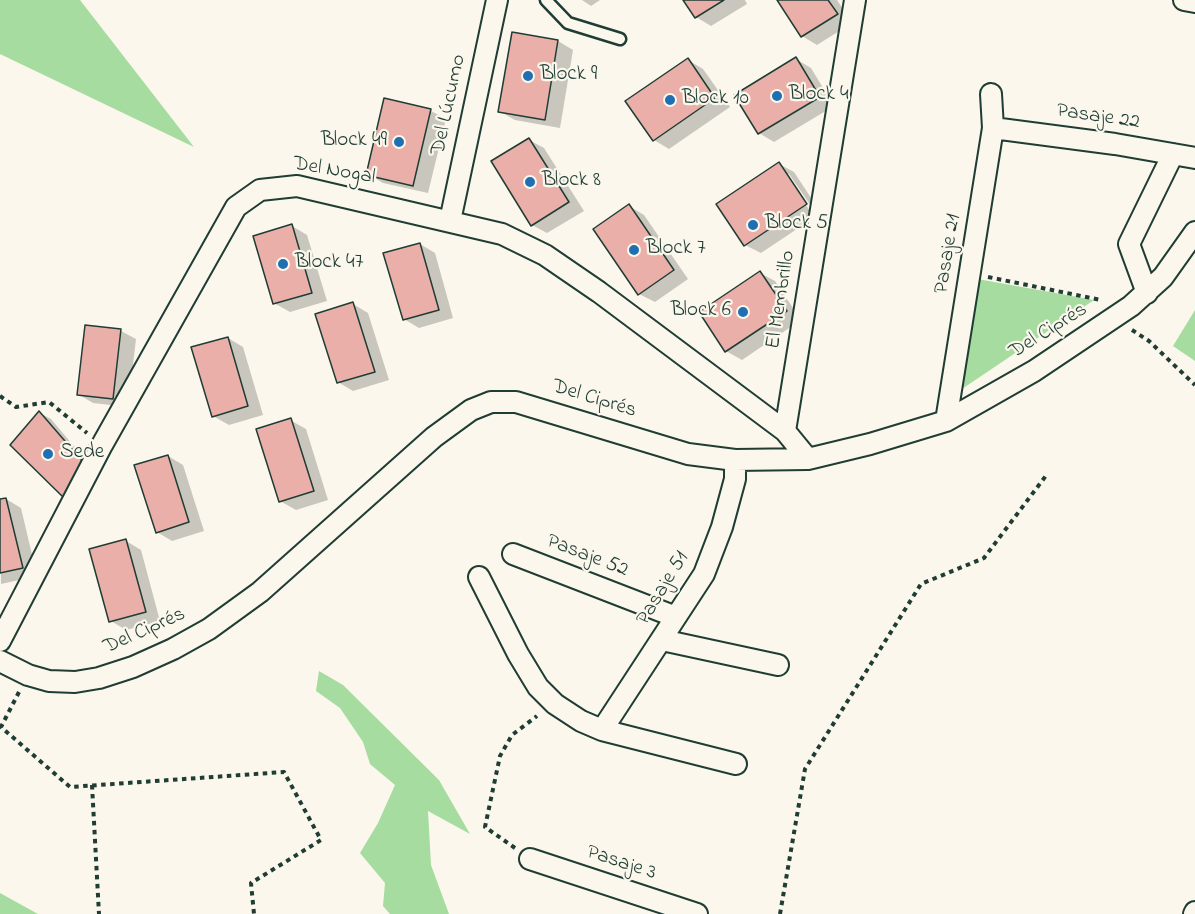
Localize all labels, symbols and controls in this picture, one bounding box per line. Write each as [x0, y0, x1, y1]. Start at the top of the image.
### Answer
street label: Del Lúcumo [427, 53, 473, 157]
place label: Block 9 [540, 63, 597, 89]
marker: Block 9 [521, 69, 535, 83]
place label: Block 4 [789, 83, 849, 109]
place label: Block 10 [682, 87, 749, 113]
marker: Block 4 [770, 89, 784, 103]
marker: Block 10 [663, 93, 677, 107]
street label: Pasaje 22 [1055, 100, 1141, 136]
place label: Block 49 [321, 129, 387, 155]
marker: Block 49 [392, 135, 406, 149]
street label: Del Nogal [291, 152, 377, 192]
place label: Block 8 [542, 169, 601, 195]
marker: Block 8 [523, 175, 537, 189]
place label: Block 5 [765, 212, 828, 238]
street label: Pasaje 21 [930, 212, 968, 296]
marker: Block 5 [746, 218, 760, 232]
place label: Block 7 [646, 237, 706, 263]
marker: Block 7 [627, 243, 641, 257]
street label: El Membrillo [762, 249, 802, 351]
place label: Block 47 [295, 251, 363, 277]
marker: Block 47 [276, 257, 290, 271]
street label: Del Ciprés [1005, 298, 1093, 366]
place label: Block 6 [671, 299, 731, 325]
marker: Block 6 [736, 305, 750, 319]
street label: Del Ciprés [549, 375, 639, 425]
place label: Sede [60, 441, 104, 467]
marker: Sede [41, 447, 55, 461]
street label: Pasaje 52 [543, 530, 631, 584]
street label: Pasaje 51 [632, 547, 696, 631]
street label: Del Ciprés [100, 603, 190, 661]
street label: Pasaje 3 [583, 841, 659, 887]

